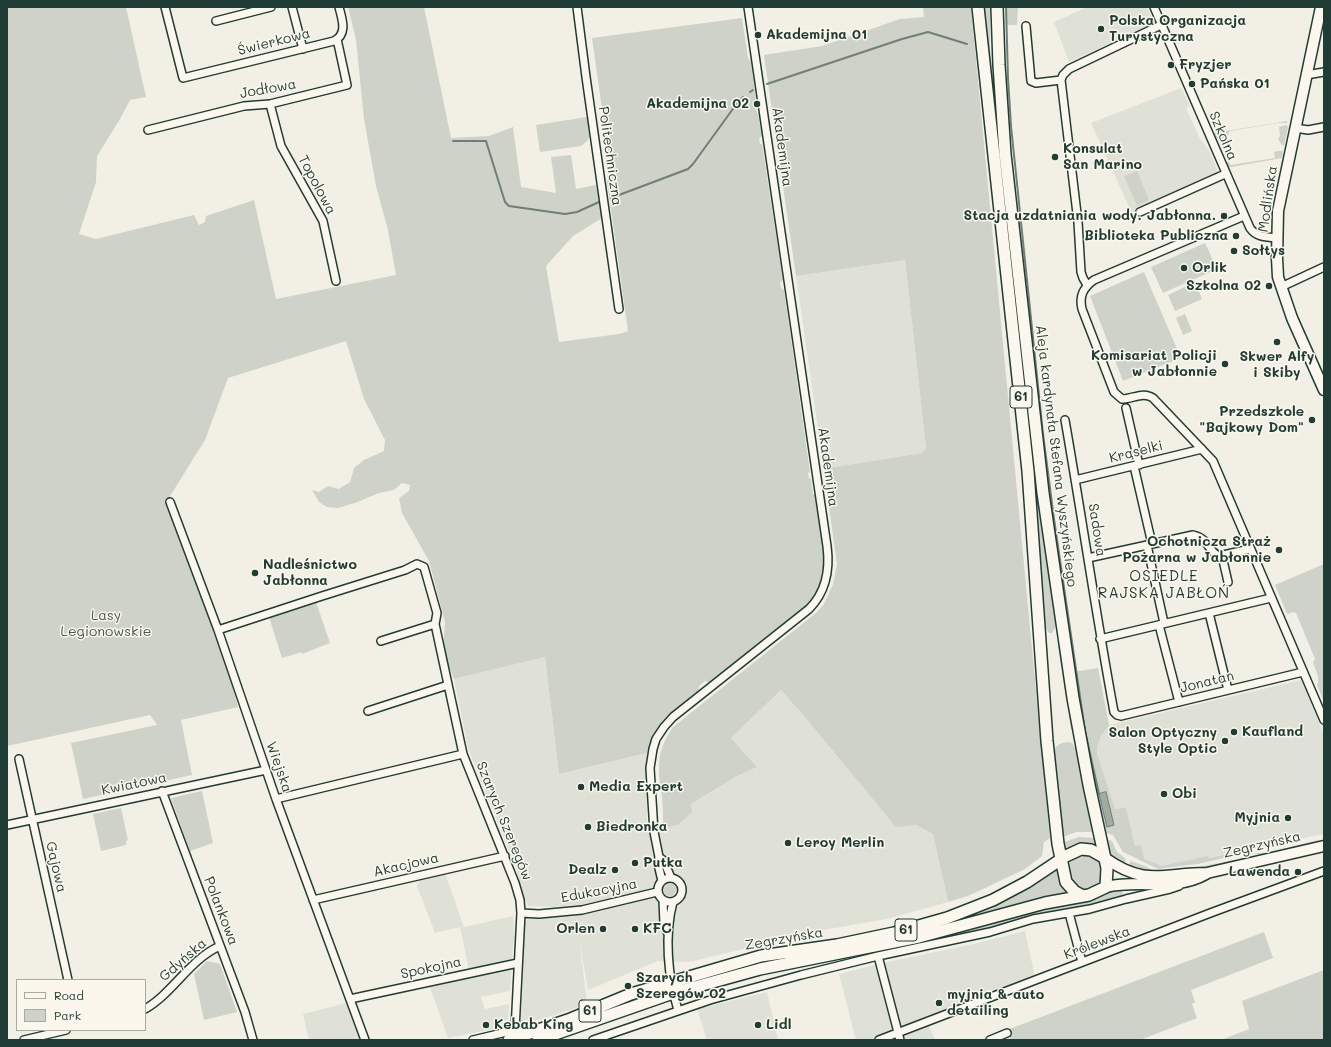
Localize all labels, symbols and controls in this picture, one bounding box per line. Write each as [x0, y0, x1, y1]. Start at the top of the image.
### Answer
place label: Polska Organizacja Turystyczna [1109, 13, 1246, 46]
marker: Polska Organizacja Turystyczna [1096, 24, 1106, 34]
street label: Świerkowa [236, 25, 312, 59]
place label: Akademijna 01 [766, 27, 867, 43]
marker: Akademijna 01 [753, 30, 763, 40]
place label: Fryzjer [1179, 57, 1232, 73]
marker: Fryzjer [1166, 60, 1176, 70]
street label: Jodłowa [238, 76, 298, 102]
place label: Pańska 01 [1200, 76, 1270, 92]
marker: Pańska 01 [1187, 79, 1197, 89]
place label: Akademijna 02 [646, 96, 749, 112]
marker: Akademijna 02 [752, 99, 762, 109]
street label: Politechniczna [595, 105, 625, 207]
street label: Akademijna [768, 106, 796, 188]
street label: Szkolna [1205, 109, 1241, 163]
place label: Konsulat San Marino [1063, 141, 1142, 174]
marker: Konsulat San Marino [1050, 152, 1060, 162]
street label: Topolowa [294, 153, 340, 217]
street label: Modlińska [1255, 165, 1281, 233]
place label: Stacja uzdatniania wody. Jabłonna. [963, 208, 1216, 224]
marker: Stacja uzdatniania wody. Jabłonna. [1219, 211, 1229, 221]
place label: Biblioteka Publiczna [1084, 228, 1228, 244]
marker: Biblioteka Publiczna [1231, 231, 1241, 241]
place label: Sołtys [1242, 243, 1285, 259]
marker: Sołtys [1229, 246, 1239, 256]
place label: Orlik [1192, 260, 1227, 276]
marker: Orlik [1179, 263, 1189, 273]
place label: Szkolna 02 [1186, 278, 1261, 294]
marker: Szkolna 02 [1264, 281, 1274, 291]
street label: Aleja kardynała Stefana Wyszyńskiego [1032, 324, 1080, 588]
marker: Skwer Alfy i Skiby [1272, 337, 1282, 347]
place label: Komisariat Policji w Jabłonnie [1091, 348, 1217, 380]
place label: Skwer Alfy i Skiby [1240, 349, 1314, 382]
marker: Komisariat Policji w Jabłonnie [1220, 359, 1230, 369]
road number: 61 [1010, 386, 1032, 408]
place label: Przedszkole "Bajkowy Dom" [1199, 404, 1304, 436]
marker: Przedszkole "Bajkowy Dom" [1307, 415, 1317, 425]
street label: Akademijna [814, 426, 842, 508]
street label: Krąselki [1107, 437, 1165, 467]
street label: Sadowa [1085, 502, 1109, 558]
place label: Ochotnicza Straż Pożarna w Jabłonnie [1122, 534, 1271, 566]
marker: Ochotnicza Straż Pożarna w Jabłonnie [1274, 545, 1284, 555]
place label: Nadleśnictwo Jabłonna [263, 557, 357, 590]
district label: OSIEDLE RAJSKA JABŁOŃ [1098, 567, 1230, 602]
marker: Nadleśnictwo Jabłonna [250, 568, 260, 578]
park label: Lasy Legionowskie [61, 608, 151, 640]
street label: Jonatan [1178, 667, 1236, 697]
place label: Kaufland [1242, 724, 1303, 740]
place label: Salon Optyczny Style Optic [1108, 725, 1217, 758]
marker: Kaufland [1229, 727, 1239, 737]
marker: Salon Optyczny Style Optic [1220, 736, 1230, 746]
street label: Wiejska [262, 739, 296, 795]
street label: Szarych Szeregów [472, 759, 536, 883]
street label: Kwiatowa [100, 769, 168, 799]
place label: Media Expert [589, 779, 683, 795]
marker: Media Expert [576, 782, 586, 792]
place label: Obi [1172, 786, 1197, 802]
marker: Obi [1159, 789, 1169, 799]
place label: Myjnia [1234, 810, 1280, 826]
marker: Myjnia [1283, 813, 1293, 823]
place label: Biedronka [596, 819, 667, 835]
marker: Biedronka [583, 822, 593, 832]
street label: Zegrzyńska [1222, 828, 1302, 862]
place label: Leroy Merlin [796, 835, 884, 851]
marker: Leroy Merlin [783, 838, 793, 848]
street label: Gajowa [42, 840, 70, 894]
street label: Akacjowa [372, 849, 440, 881]
place label: Putka [643, 855, 683, 871]
marker: Putka [630, 858, 640, 868]
place label: Dealz [568, 862, 607, 878]
place label: Lawenda [1229, 864, 1290, 880]
marker: Dealz [610, 865, 620, 875]
marker: Lawenda [1293, 867, 1303, 877]
street label: Polankowa [200, 874, 242, 948]
street label: Edukacyjna [559, 875, 639, 907]
road number: 61 [895, 919, 917, 941]
place label: Orlen [556, 921, 595, 937]
place label: KFC [643, 921, 672, 937]
street label: Królewska [1061, 923, 1133, 963]
marker: Orlen [598, 924, 608, 934]
marker: KFC [630, 924, 640, 934]
street label: Zegrzyńska [744, 924, 824, 954]
street label: Gdyńska [156, 935, 210, 985]
street label: Spokojna [399, 953, 463, 983]
place label: Szarych Szeregów 02 [636, 970, 726, 1002]
legend [16, 979, 146, 1031]
marker: Szarych Szeregów 02 [623, 981, 633, 991]
text: Road [54, 987, 84, 1003]
place label: myjnia & auto detailing [947, 987, 1044, 1020]
marker: myjnia & auto detailing [934, 998, 944, 1008]
road number: 61 [579, 1000, 601, 1022]
text: Park [54, 1007, 81, 1023]
place label: Kebab King [494, 1017, 573, 1033]
place label: Lidl [766, 1017, 791, 1033]
marker: Kebab King [481, 1020, 491, 1030]
marker: Lidl [753, 1020, 763, 1030]

